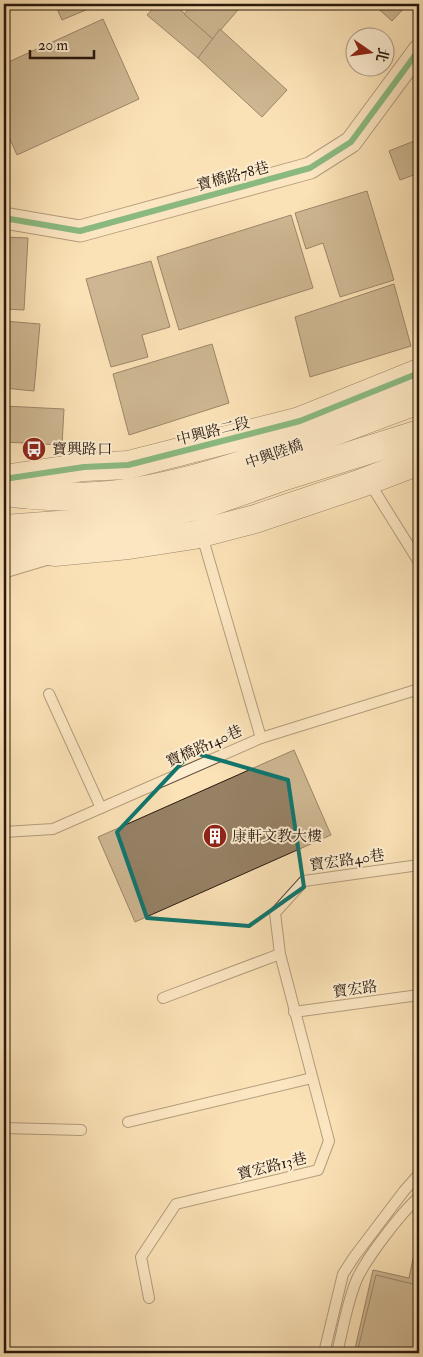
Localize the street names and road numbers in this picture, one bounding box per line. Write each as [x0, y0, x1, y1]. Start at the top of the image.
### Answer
street label: 寶橋路78巷 [195, 158, 271, 195]
street label: 中興路二段 [174, 413, 252, 450]
street label: 中興陸橋 [243, 436, 306, 473]
street label: 寶橋路140巷 [163, 721, 245, 772]
street label: 寶宏路40巷 [308, 846, 386, 875]
street label: 寶宏路 [331, 977, 379, 1002]
street label: 寶宏路13巷 [235, 1149, 309, 1184]

